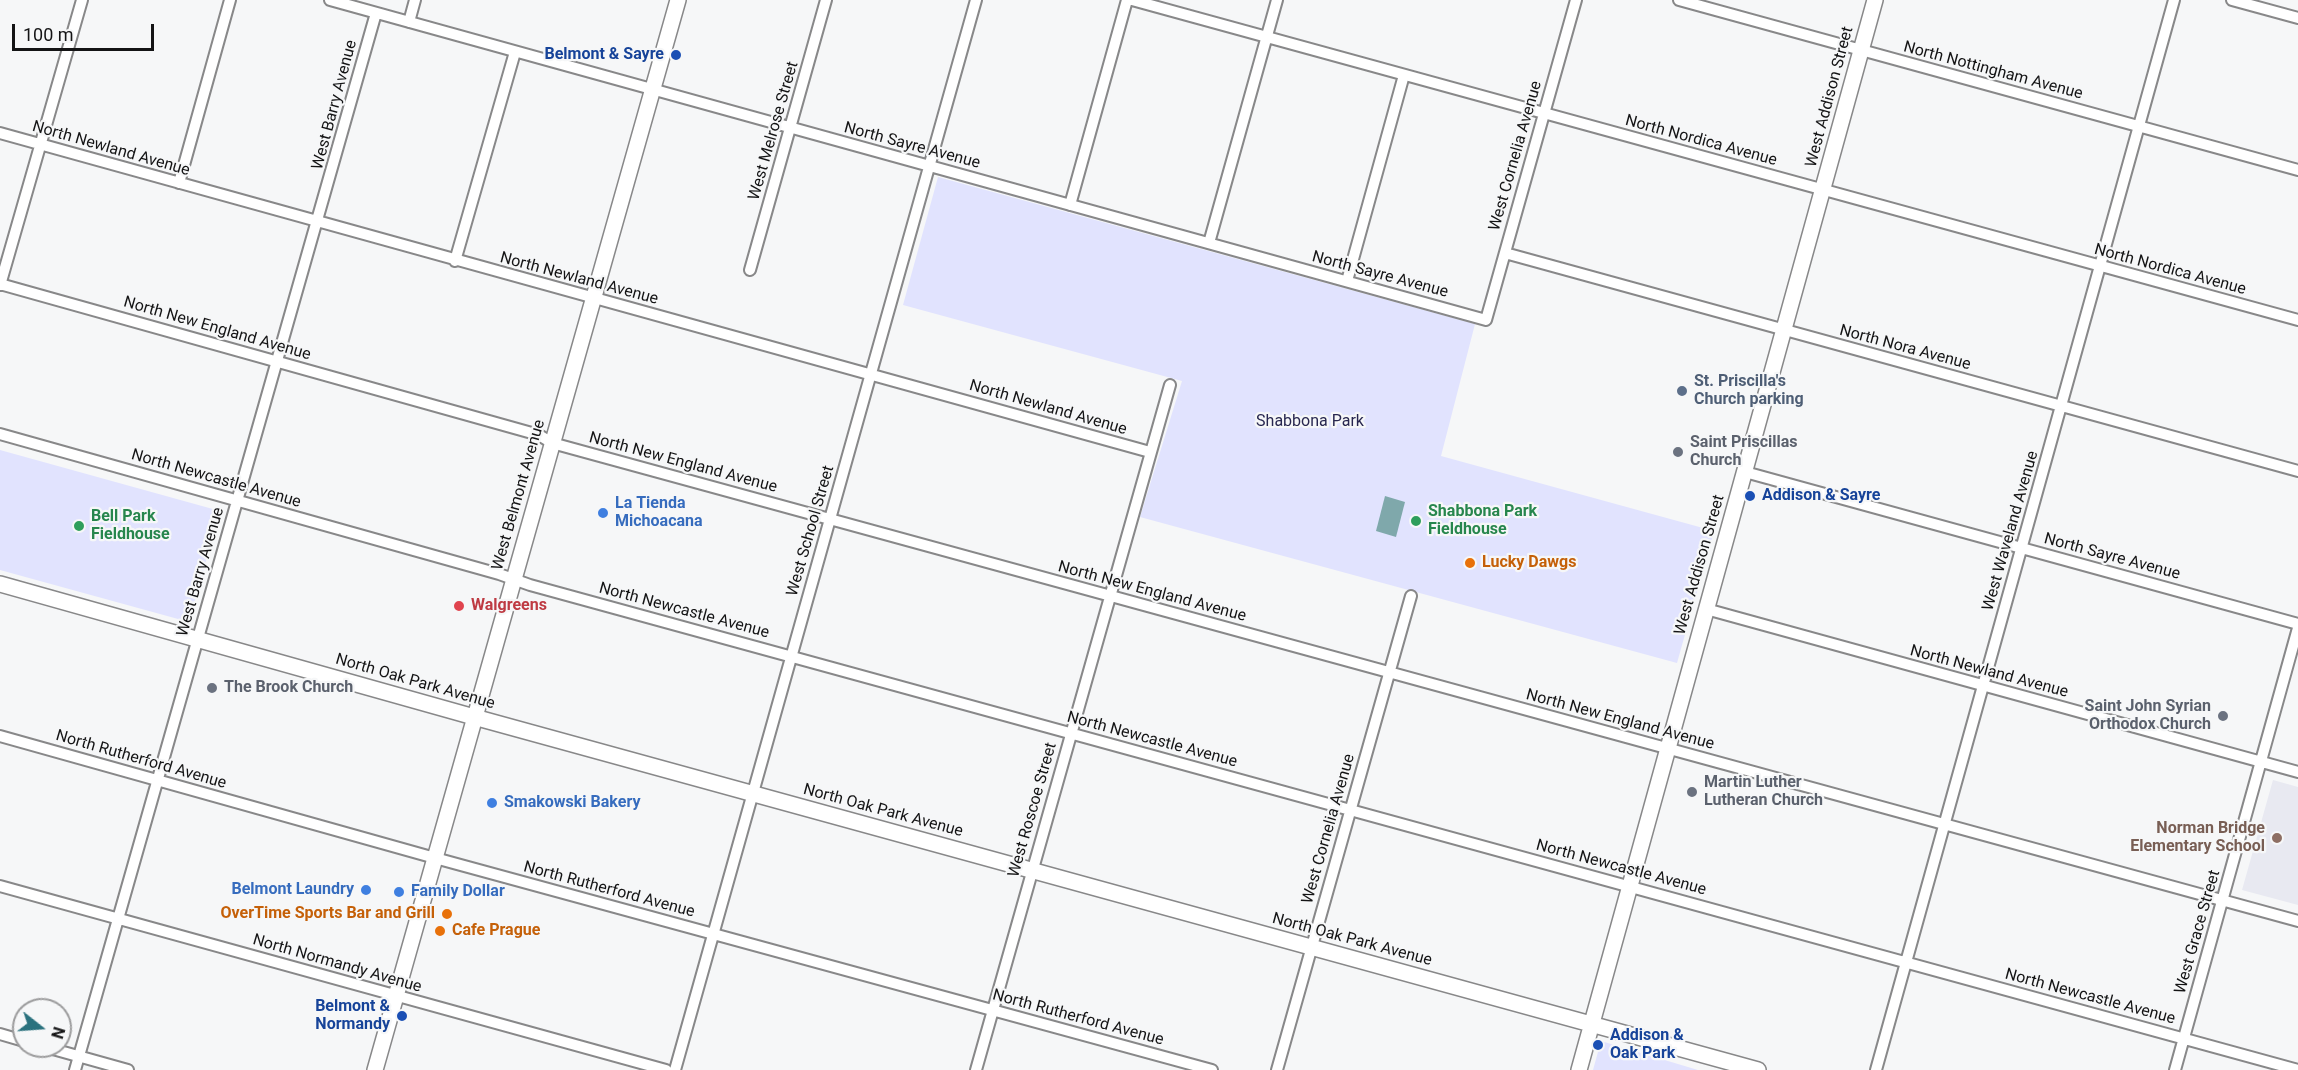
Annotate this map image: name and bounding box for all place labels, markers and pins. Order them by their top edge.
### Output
place label: Belmont & Sayre [544,45,664,65]
marker: Belmont & Sayre [669,48,683,62]
place label: St. Priscilla's Church parking [1694,372,1804,410]
marker: St. Priscilla's Church parking [1675,384,1689,398]
place label: Saint Priscillas Church [1690,433,1797,471]
marker: Saint Priscillas Church [1671,445,1685,459]
place label: Addison & Sayre [1762,486,1880,506]
marker: Addison & Sayre [1743,489,1757,503]
place label: La Tienda Michoacana [615,494,703,532]
place label: Shabbona Park Fieldhouse [1428,502,1537,540]
marker: La Tienda Michoacana [596,506,610,520]
place label: Bell Park Fieldhouse [91,507,170,545]
marker: Shabbona Park Fieldhouse [1409,514,1423,528]
marker: Bell Park Fieldhouse [72,519,86,533]
place label: Lucky Dawgs [1482,553,1576,573]
marker: Lucky Dawgs [1463,556,1477,570]
place label: Walgreens [471,596,547,616]
marker: Walgreens [452,599,466,613]
place label: The Brook Church [224,678,353,698]
marker: The Brook Church [205,681,219,695]
place label: Saint John Syrian Orthodox Church [2085,697,2211,735]
marker: Saint John Syrian Orthodox Church [2216,709,2230,723]
place label: Martin Luther Lutheran Church [1704,773,1823,811]
marker: Martin Luther Lutheran Church [1685,785,1699,799]
place label: Smakowski Bakery [504,793,640,813]
marker: Smakowski Bakery [485,796,499,810]
place label: Norman Bridge Elementary School [2130,819,2265,857]
marker: Norman Bridge Elementary School [2270,831,2284,845]
place label: Belmont Laundry [231,880,354,900]
place label: Family Dollar [411,882,505,902]
marker: Belmont Laundry [359,883,373,897]
marker: Family Dollar [392,885,406,899]
place label: OverTime Sports Bar and Grill [221,904,435,924]
marker: OverTime Sports Bar and Grill [440,907,454,921]
place label: Cafe Prague [452,921,540,941]
marker: Cafe Prague [433,924,447,938]
place label: Belmont & Normandy [315,997,390,1035]
marker: Belmont & Normandy [395,1009,409,1023]
place label: Addison & Oak Park [1610,1026,1684,1064]
marker: Addison & Oak Park [1591,1038,1605,1052]

